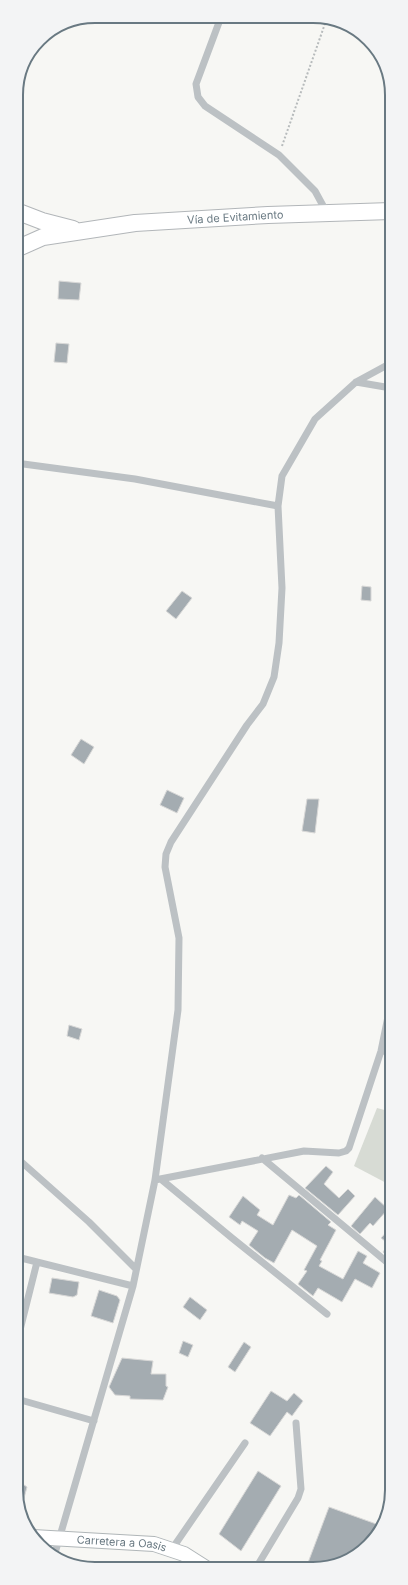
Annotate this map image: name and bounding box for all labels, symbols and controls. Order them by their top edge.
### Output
street label: Vía de Evitamiento [187,207,284,227]
street label: Carretera a Oasis [76,1533,169,1555]

